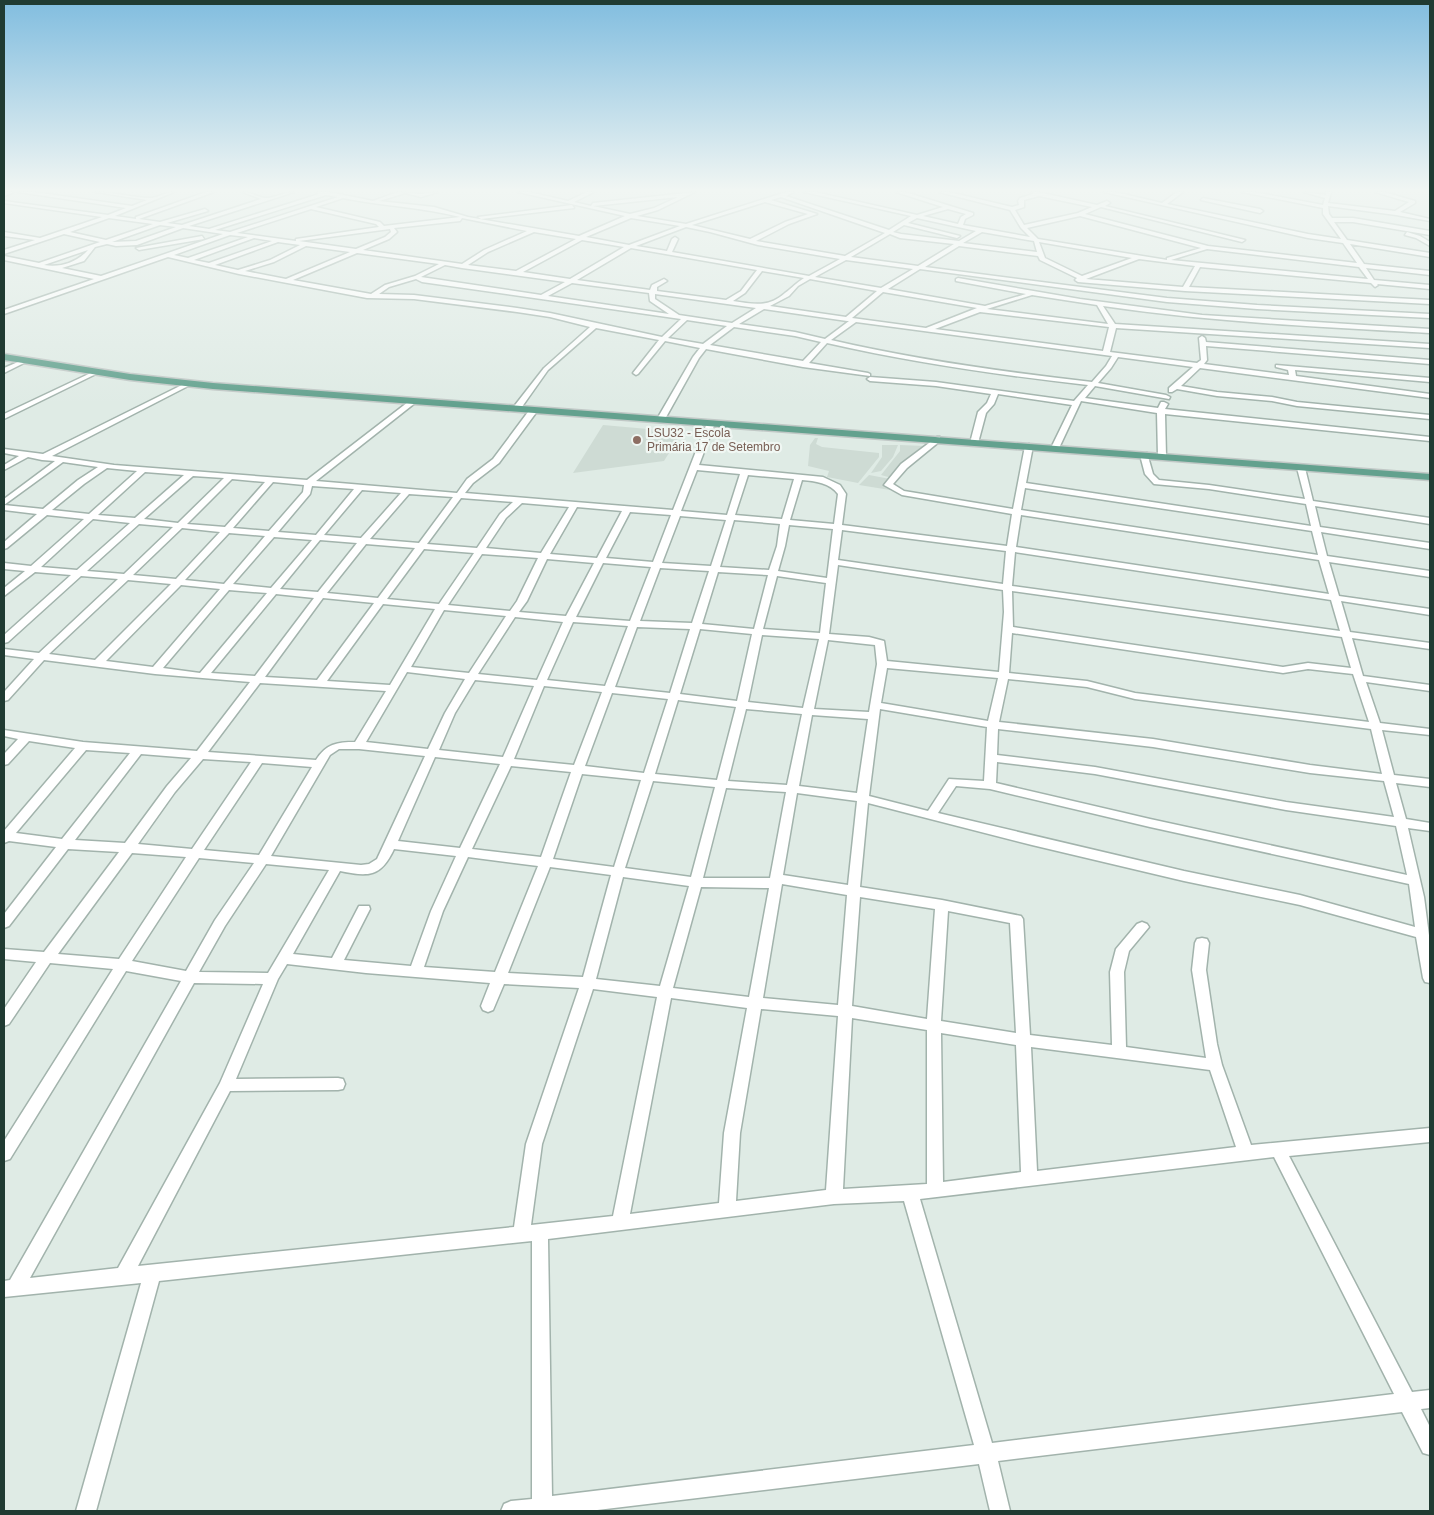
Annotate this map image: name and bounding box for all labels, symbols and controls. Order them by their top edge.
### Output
place label: LSU32 - Escola Primária 17 de Setembro [647,426,781,454]
marker: LSU32 - Escola Primária 17 de Setembro [631,434,643,446]

